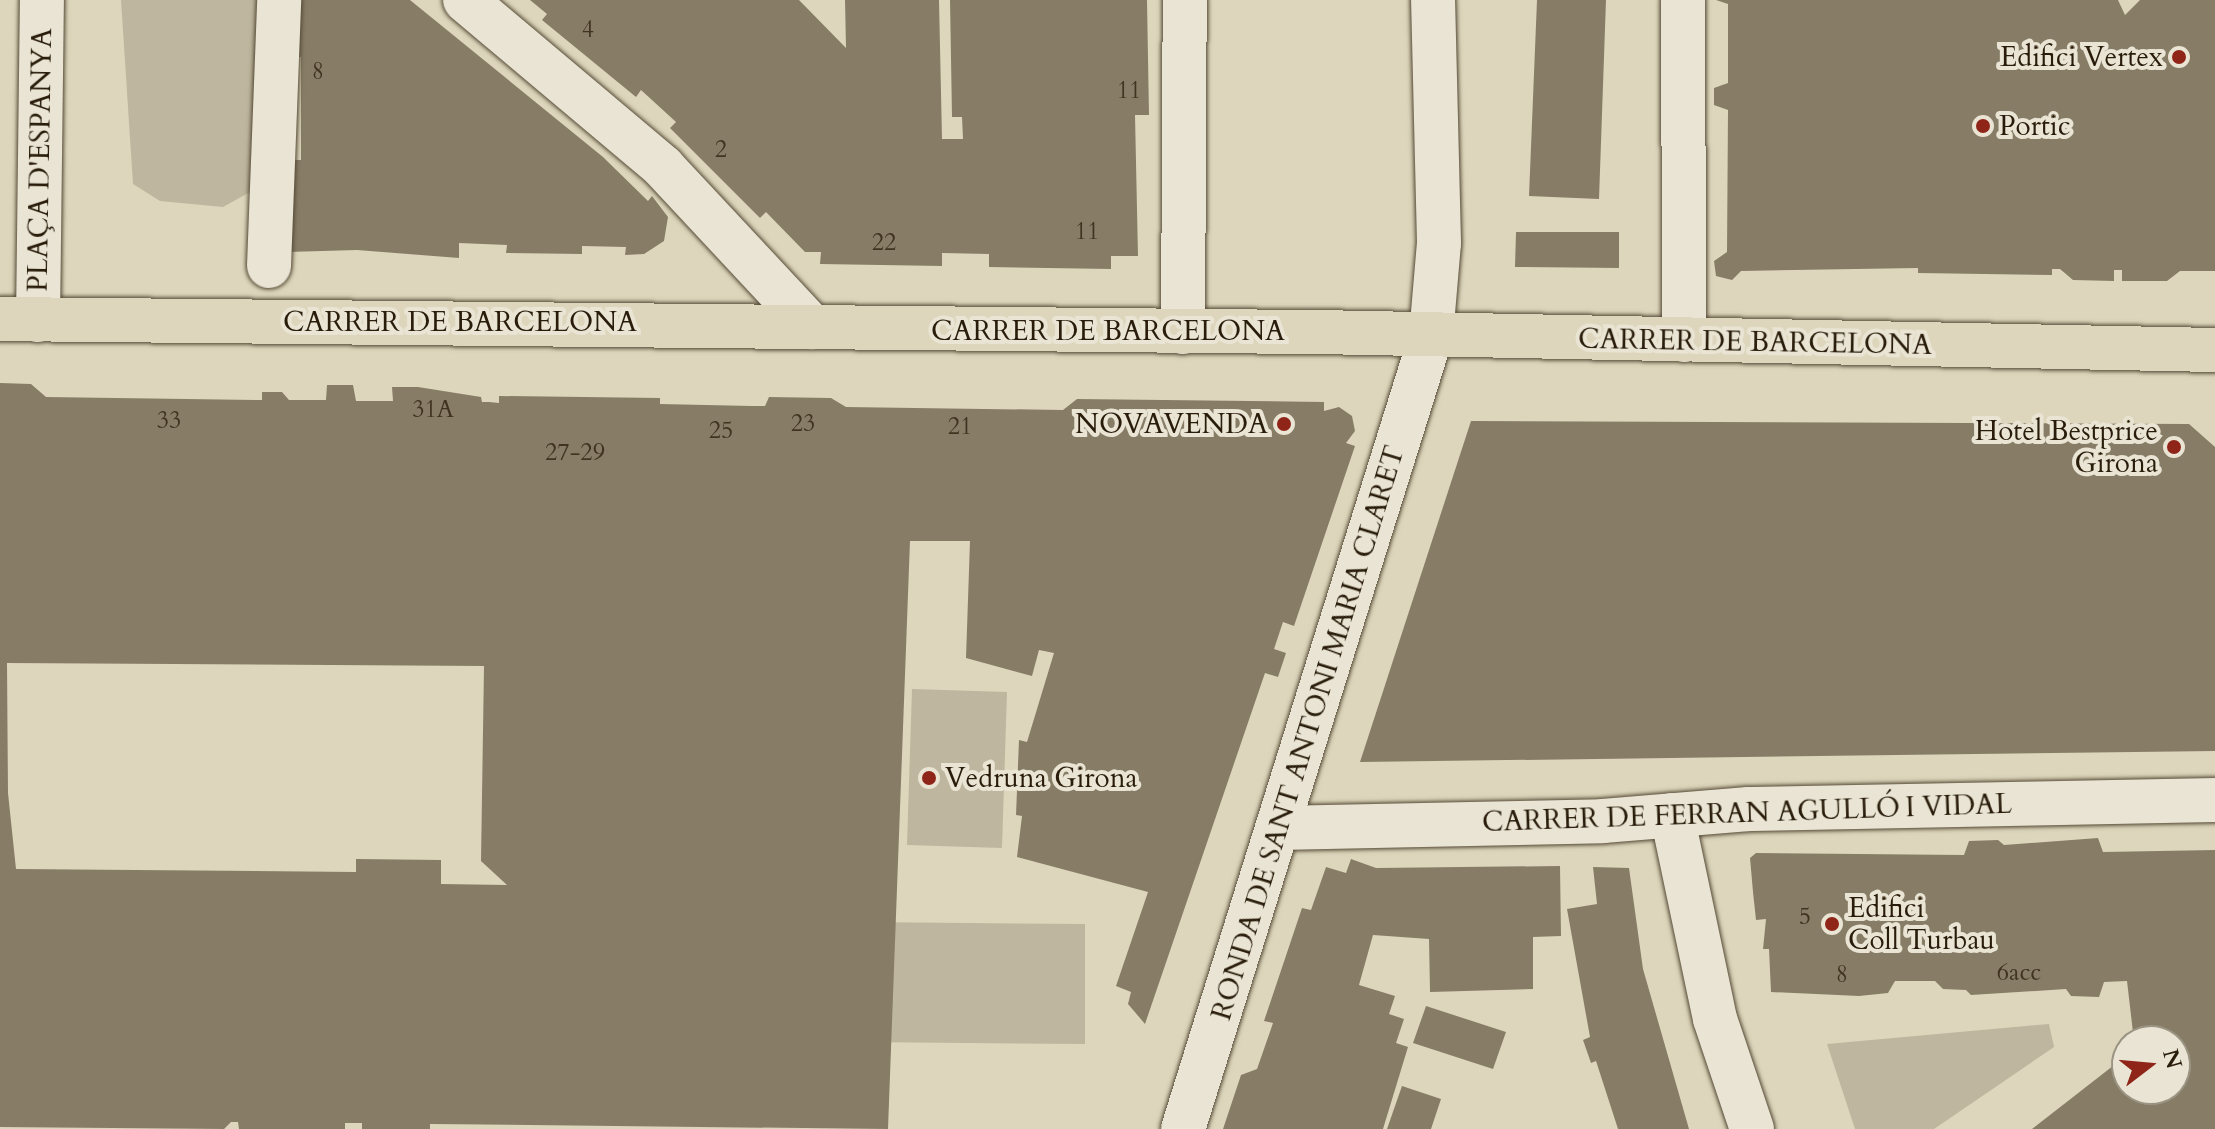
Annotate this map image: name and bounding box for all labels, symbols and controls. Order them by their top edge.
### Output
house number: 4 [582,16,594,44]
street label: PLAÇA D'ESPANYA [21,28,59,292]
place label: Edifici Vertex [2000,40,2163,74]
marker: Edifici Vertex [2170,48,2188,66]
house number: 8 [312,58,324,86]
house number: 11 [1117,77,1141,105]
place label: Portic [1999,109,2070,143]
marker: Portic [1974,117,1992,135]
house number: 2 [715,136,727,164]
house number: 11 [1075,218,1099,246]
house number: 22 [872,229,896,257]
street label: CARRER DE BARCELONA [283,305,637,339]
street label: CARRER DE BARCELONA [931,314,1285,348]
street label: CARRER DE BARCELONA [1578,322,1932,362]
house number: 31A [412,396,454,424]
house number: 33 [157,407,181,435]
place label: NOVAVENDA [1075,407,1268,441]
house number: 23 [791,410,815,438]
house number: 21 [948,413,972,441]
place label: Hotel Bestprice Girona [1975,414,2158,480]
marker: NOVAVENDA [1275,415,1293,433]
house number: 25 [709,417,733,445]
marker: Hotel Bestprice Girona [2165,438,2183,456]
house number: 27-29 [545,439,605,467]
street label: RONDA DE SANT ANTONI MARIA CLARET [1204,442,1412,1024]
place label: Vedruna Girona [945,761,1138,795]
marker: Vedruna Girona [920,769,938,787]
street label: CARRER DE FERRAN AGULLÓ I VIDAL [1481,787,2013,839]
place label: Edifici Coll Turbau [1848,891,1995,957]
house number: 5 [1799,903,1811,931]
marker: Edifici Coll Turbau [1823,915,1841,933]
house number: 6acc [1997,959,2041,987]
house number: 8 [1836,961,1848,989]
north arrow [2111,1025,2191,1105]
text: N [2155,1046,2189,1072]

